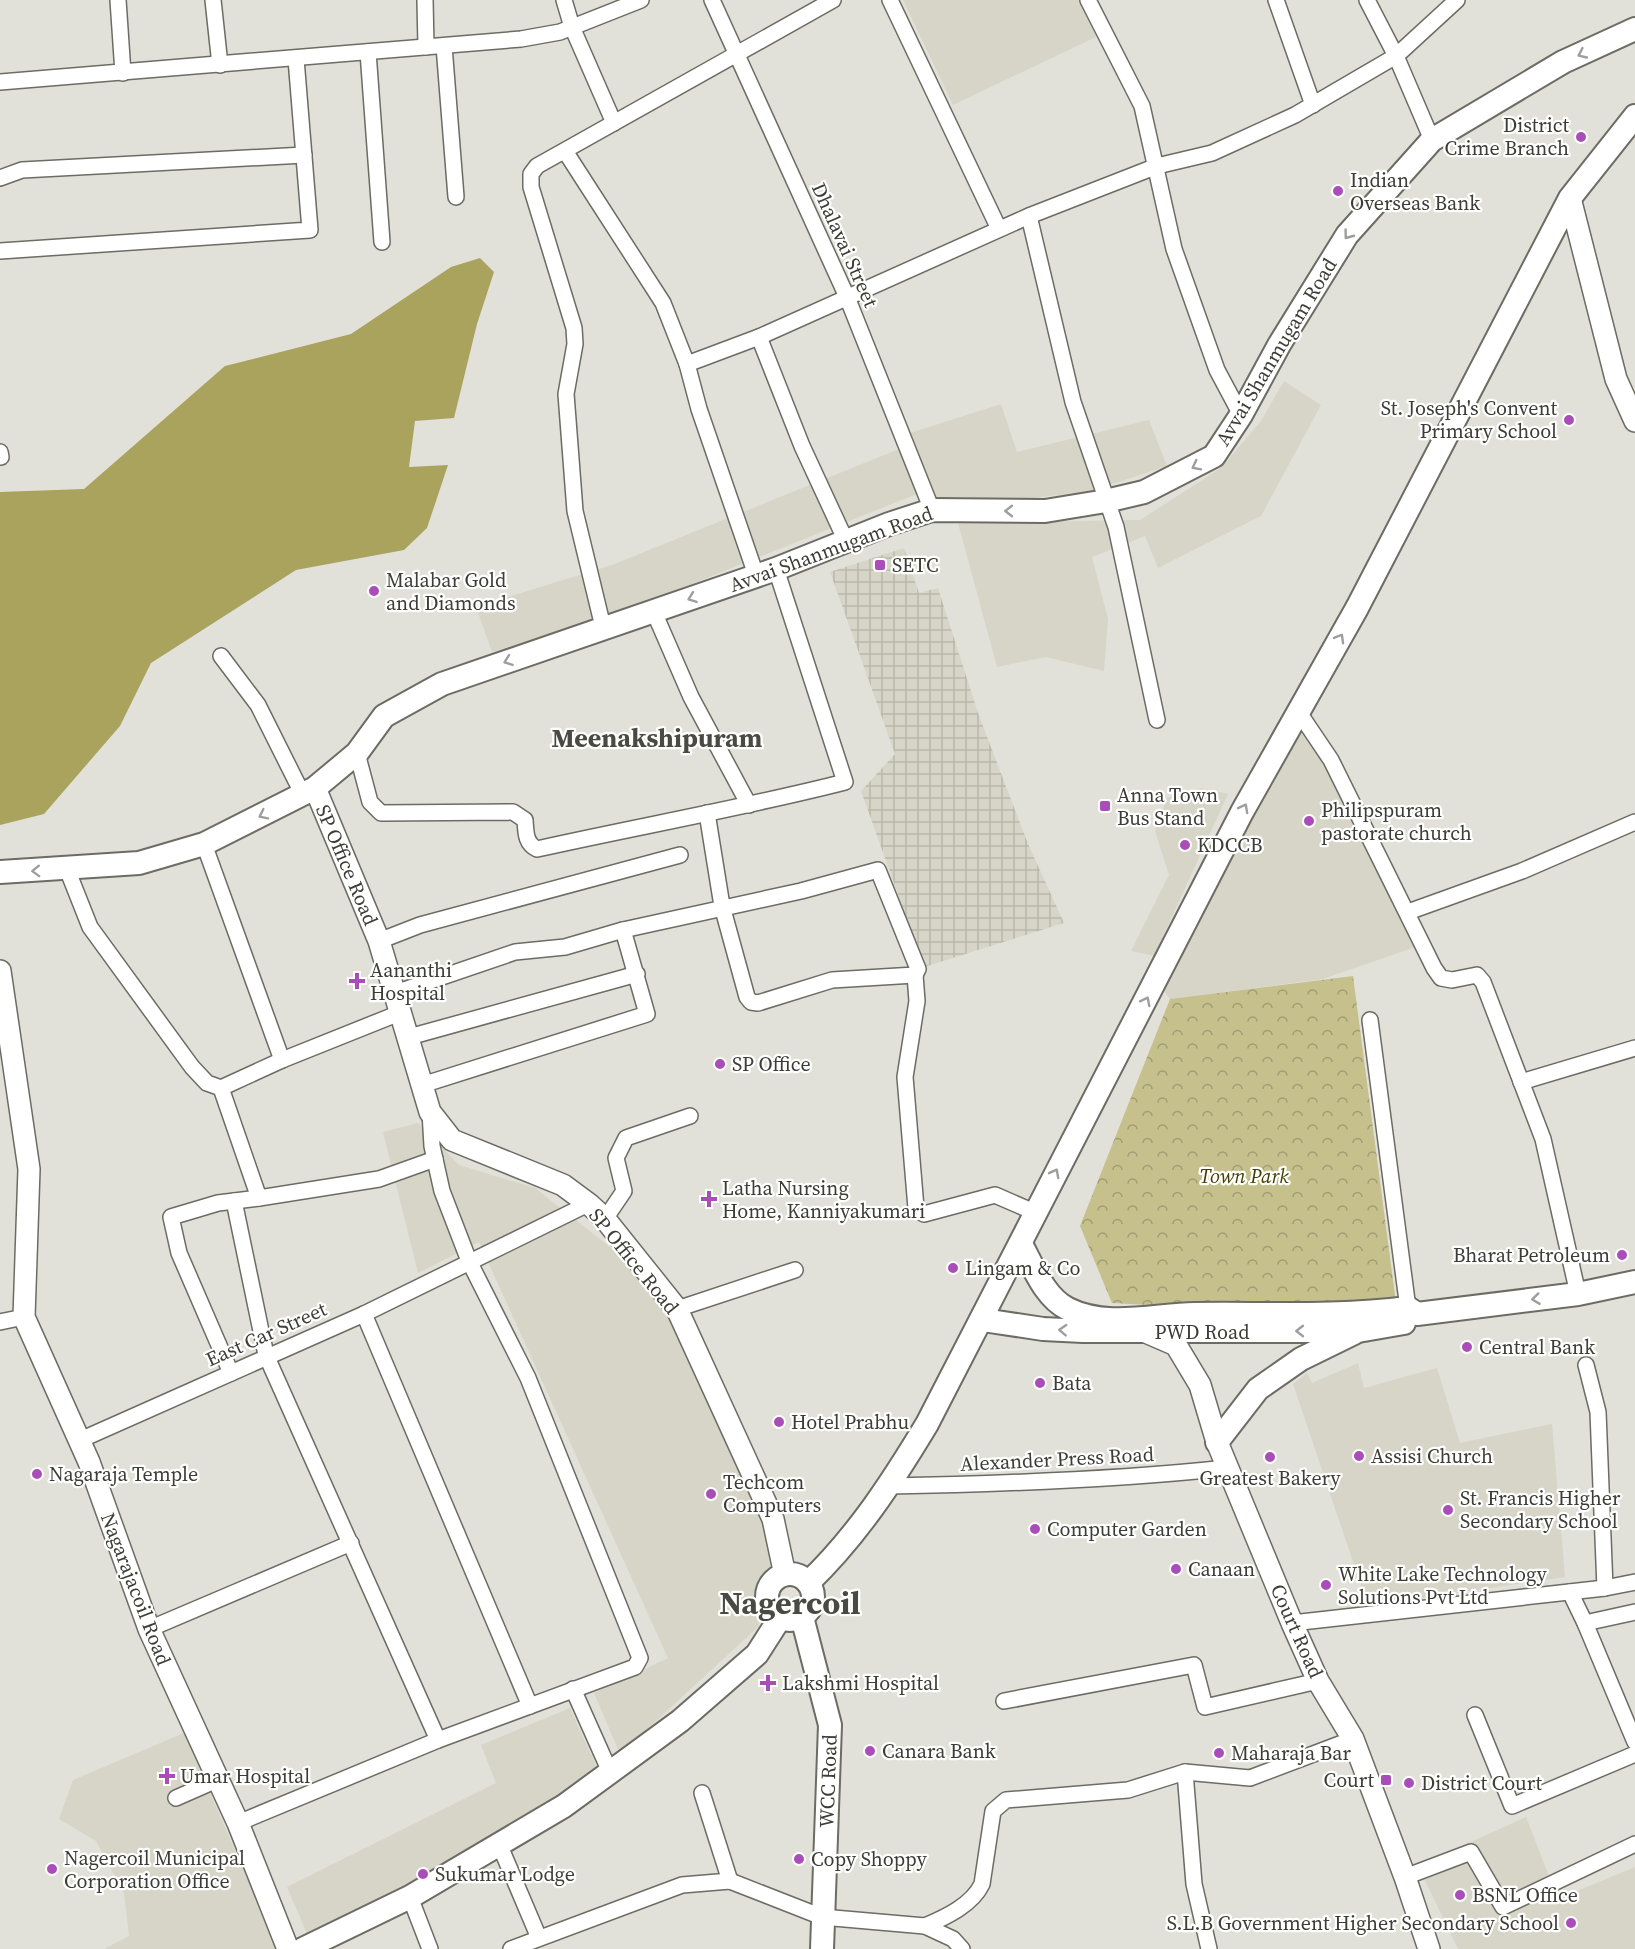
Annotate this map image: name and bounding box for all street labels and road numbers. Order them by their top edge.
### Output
street label: Dhalavai Street [805,178,885,312]
street label: Avvai Shanmugam Road [1209,252,1344,451]
street label: Avvai Shanmugam Road [725,499,937,599]
street label: SP Office Road [309,800,385,930]
street label: SP Office Road [583,1202,686,1320]
street label: East Car Street [201,1295,331,1373]
street label: PWD Road [1155,1318,1250,1346]
street label: Alexander Press Road [959,1440,1155,1478]
street label: Nagarajacoil Road [94,1509,178,1670]
street label: Court Road [1264,1579,1330,1683]
street label: WCC Road [812,1733,844,1828]

